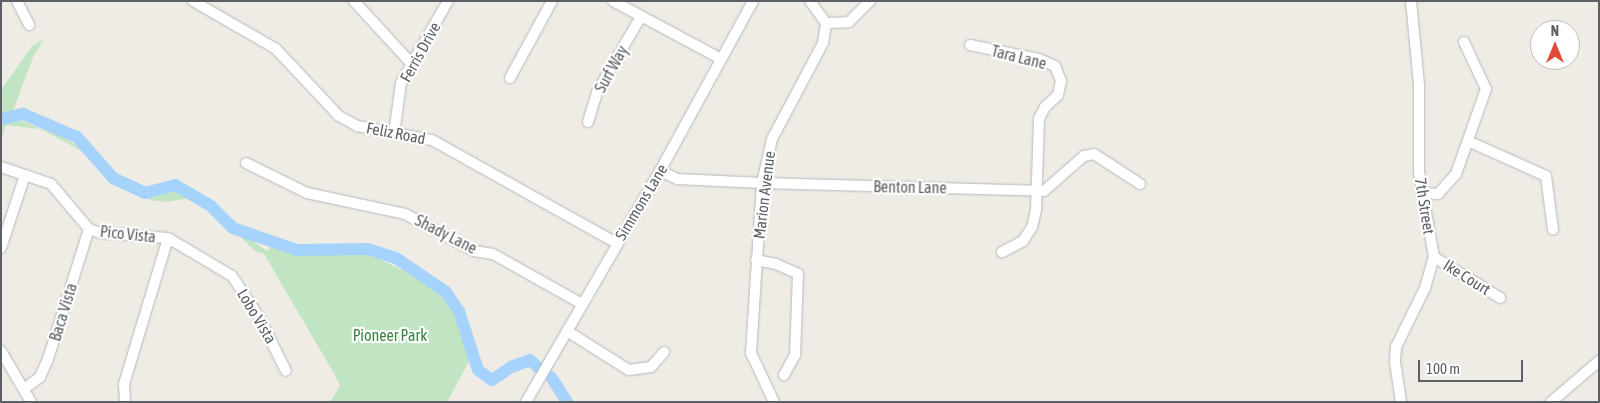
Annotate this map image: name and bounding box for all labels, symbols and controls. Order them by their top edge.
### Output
street label: Ferris Drive [396,19,444,85]
north arrow [1530,20,1580,70]
text: N [1551,23,1559,39]
street label: Tara Lane [989,41,1049,73]
street label: Surf Way [590,42,632,96]
street label: Feliz Road [365,118,427,148]
street label: Marion Avenue [749,150,779,240]
street label: Simmons Lane [611,161,671,243]
street label: 7th Street [1411,176,1439,236]
street label: Benton Lane [873,177,947,197]
street label: Shady Lane [412,210,480,258]
street label: Pico Vista [99,222,157,246]
street label: Ike Court [1440,255,1494,299]
street label: Baca Vista [45,281,81,343]
street label: Lobo Vista [233,285,281,347]
park label: Pioneer Park [353,325,427,345]
scale bar [1420,350,1525,382]
text: 100 m [1426,360,1460,377]

